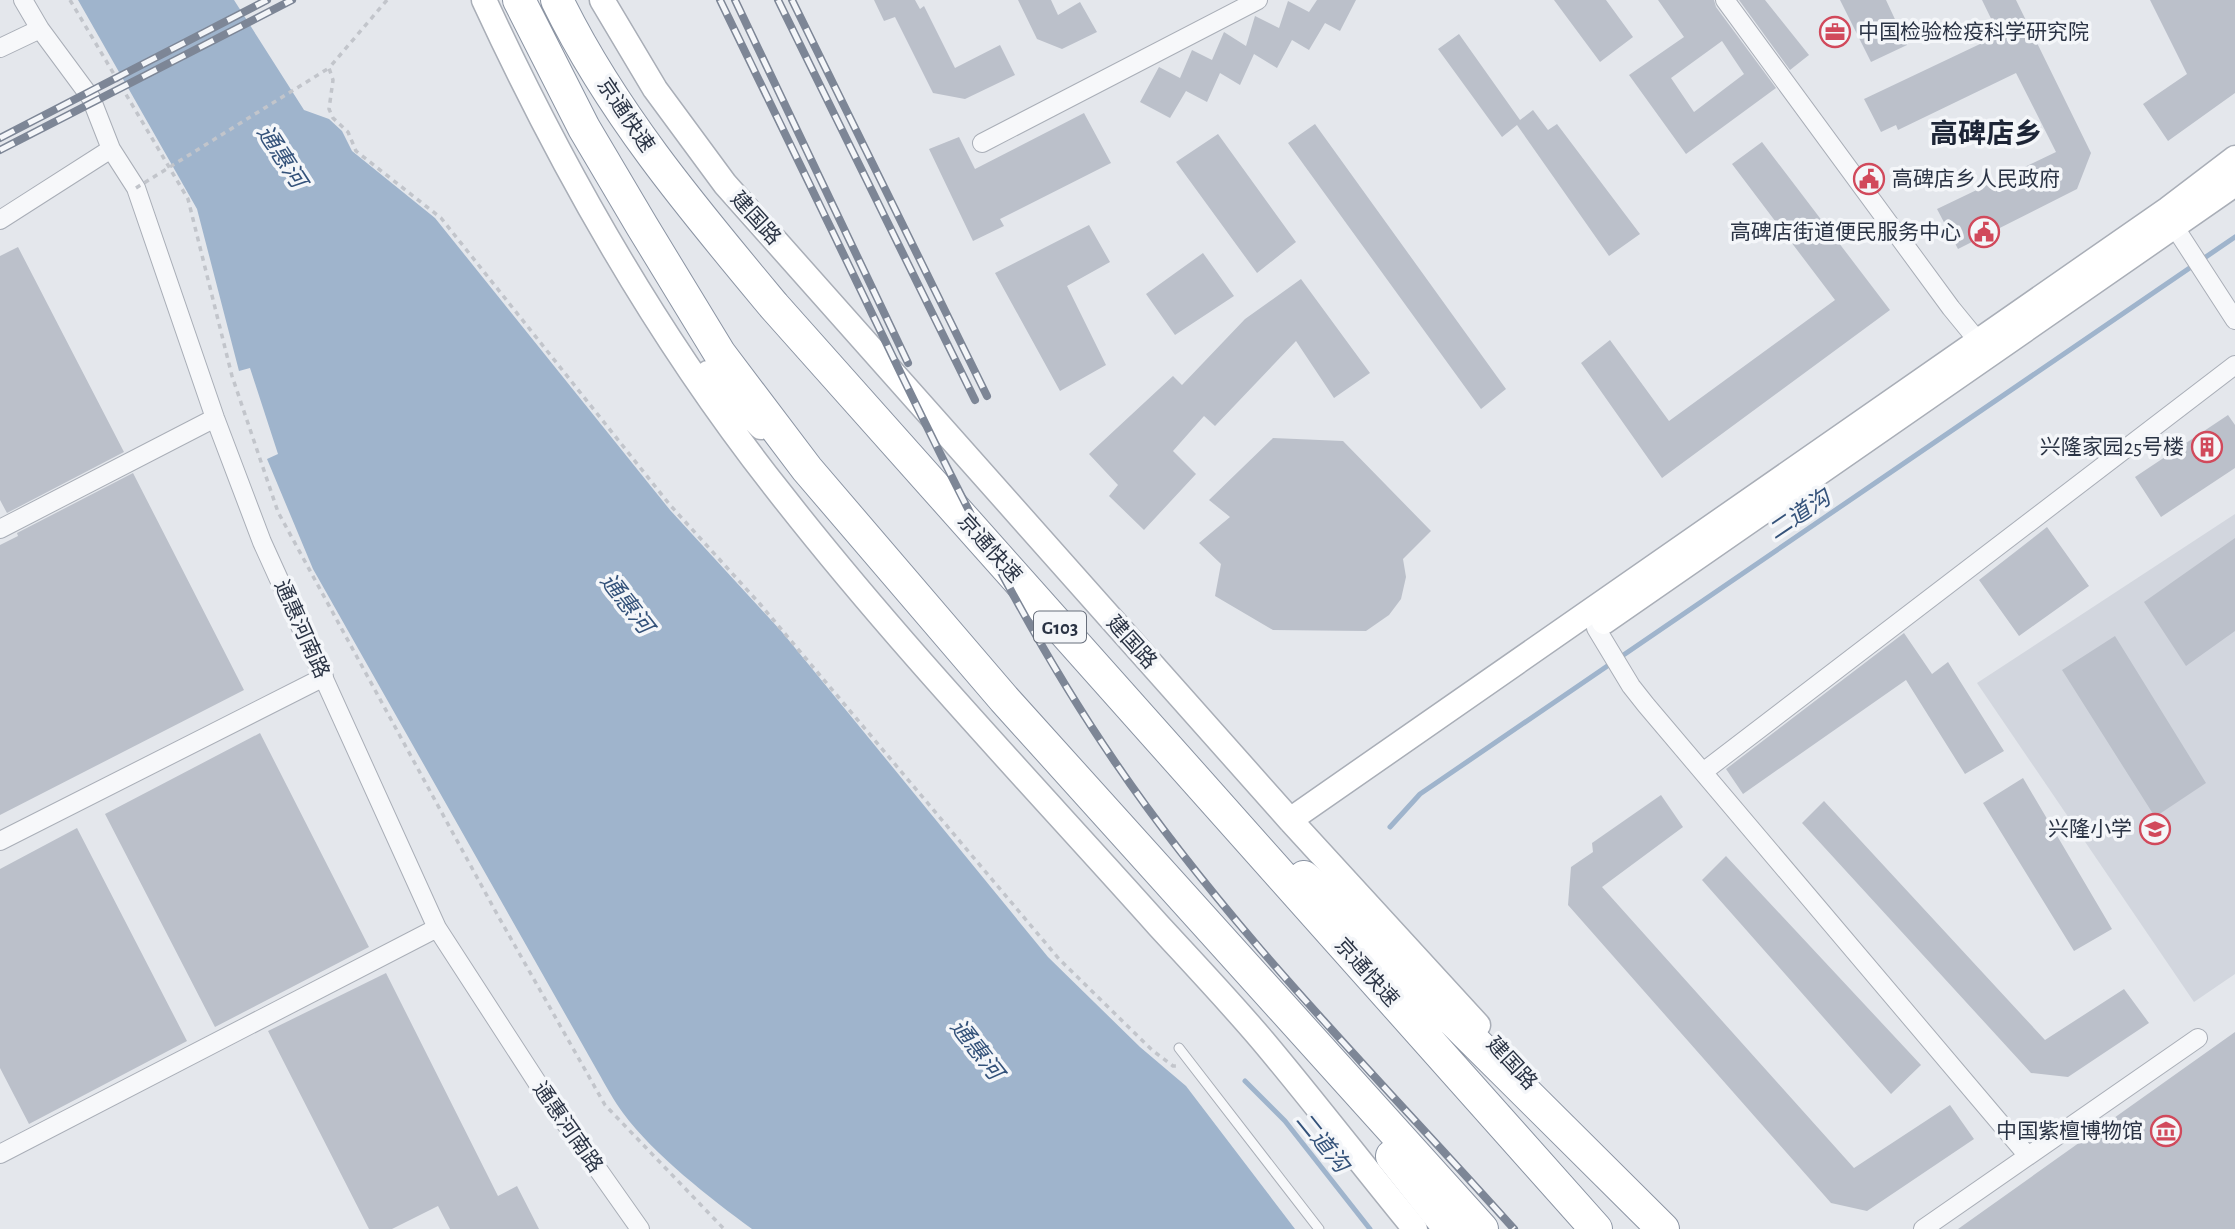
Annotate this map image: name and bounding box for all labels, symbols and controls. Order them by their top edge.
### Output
office icon: 中国检验检疫科学研究院 [1818,15,1852,49]
place label: 中国检验检疫科学研究院 [1858,21,2089,43]
street label: 京通快速 [593,74,659,156]
district label: 高碑店乡 [1930,118,2042,149]
water label: 通惠河 [252,121,313,195]
public building icon: 高碑店乡人民政府 [1852,162,1886,196]
place label: 高碑店乡人民政府 [1892,168,2060,190]
street label: 建国路 [727,187,785,249]
public building icon: 高碑店街道便民服务中心 [1967,215,2001,249]
place label: 高碑店街道便民服务中心 [1730,221,1961,243]
building icon: 兴隆家园25号楼 [2190,430,2224,464]
place label: 兴隆家园25号楼 [2040,436,2184,458]
water label: 二道沟 [1764,483,1837,544]
street label: 京通快速 [954,509,1026,587]
water label: 通惠河 [596,568,660,641]
street label: 通惠河南路 [271,577,333,681]
street label: 建国路 [1103,611,1161,673]
road number: G103 [1034,612,1086,642]
school or university icon: 兴隆小学 [2138,812,2172,846]
place label: 兴隆小学 [2048,818,2132,840]
street label: 京通快速 [1331,933,1403,1011]
water label: 通惠河 [946,1014,1010,1087]
street label: 建国路 [1482,1032,1542,1094]
street label: 通惠河南路 [529,1078,607,1176]
water label: 二道沟 [1291,1108,1356,1179]
museum icon: 中国紫檀博物馆 [2149,1114,2183,1148]
place label: 中国紫檀博物馆 [1996,1120,2143,1142]

